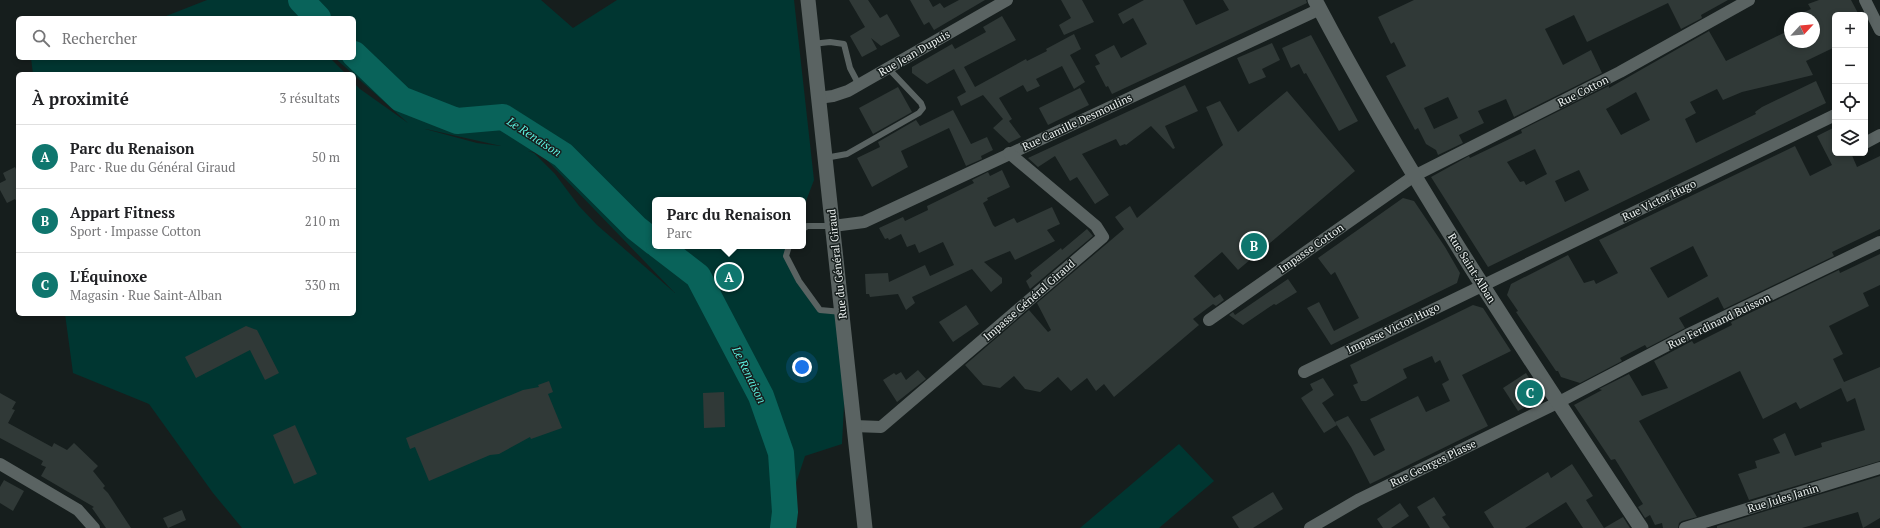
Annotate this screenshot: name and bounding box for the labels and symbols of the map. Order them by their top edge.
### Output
north arrow [1784,12,1820,48]
street label: Rue Jean Dupuis [876,27,952,79]
street label: Rue Cotton [1555,72,1611,110]
street label: Rue Camille Desmoulins [1020,90,1134,154]
water label: Le Renaison [503,113,564,160]
street label: Rue Victor Hugo [1620,176,1698,224]
street label: Rue du Général Giraud [824,208,850,320]
street label: Impasse Cotton [1276,220,1347,276]
pin: B [1241,231,1267,261]
street label: Rue Saint-Alban [1445,231,1499,306]
street label: Impasse Général Giraud [980,256,1078,344]
pin: A [716,262,742,292]
street label: Rue Ferdinand Buisson [1665,290,1773,352]
street label: Impasse Victor Hugo [1344,299,1442,357]
water label: Le Renaison [729,343,770,406]
your location [792,357,812,377]
pin: C [1517,378,1543,408]
street label: Rue Georges Plasse [1388,436,1479,490]
street label: Rue Jules Janin [1746,480,1821,515]

